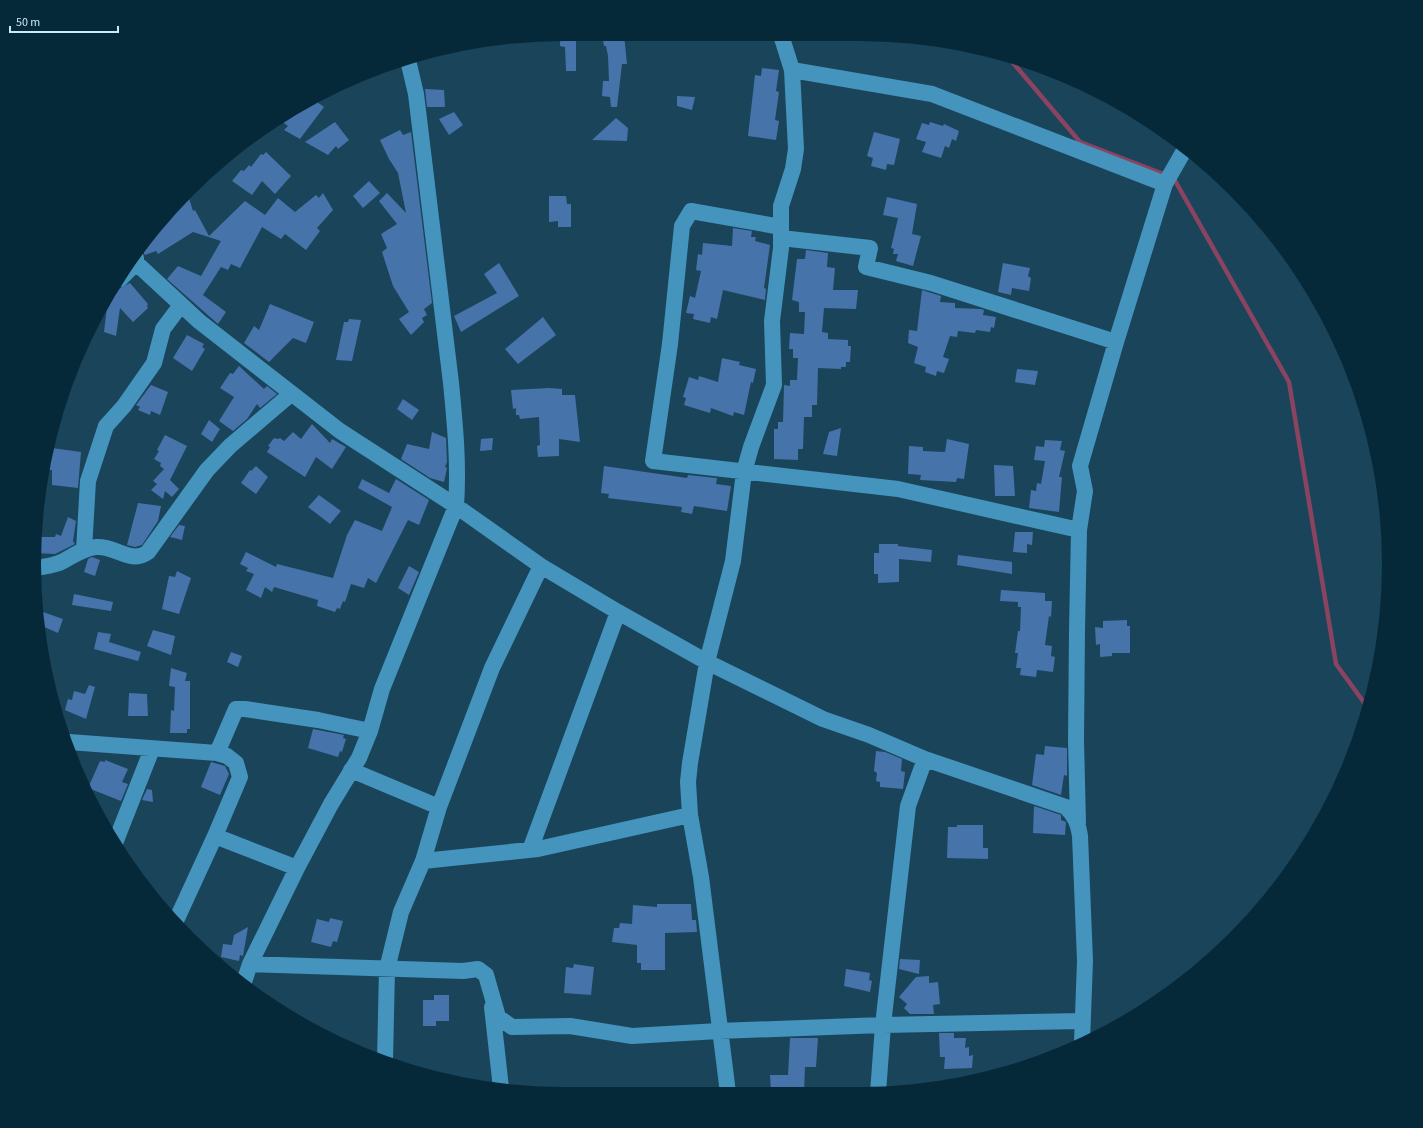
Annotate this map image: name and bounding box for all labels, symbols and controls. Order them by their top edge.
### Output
scale bar [10,8,118,34]
text: 50 m [16,14,40,31]

